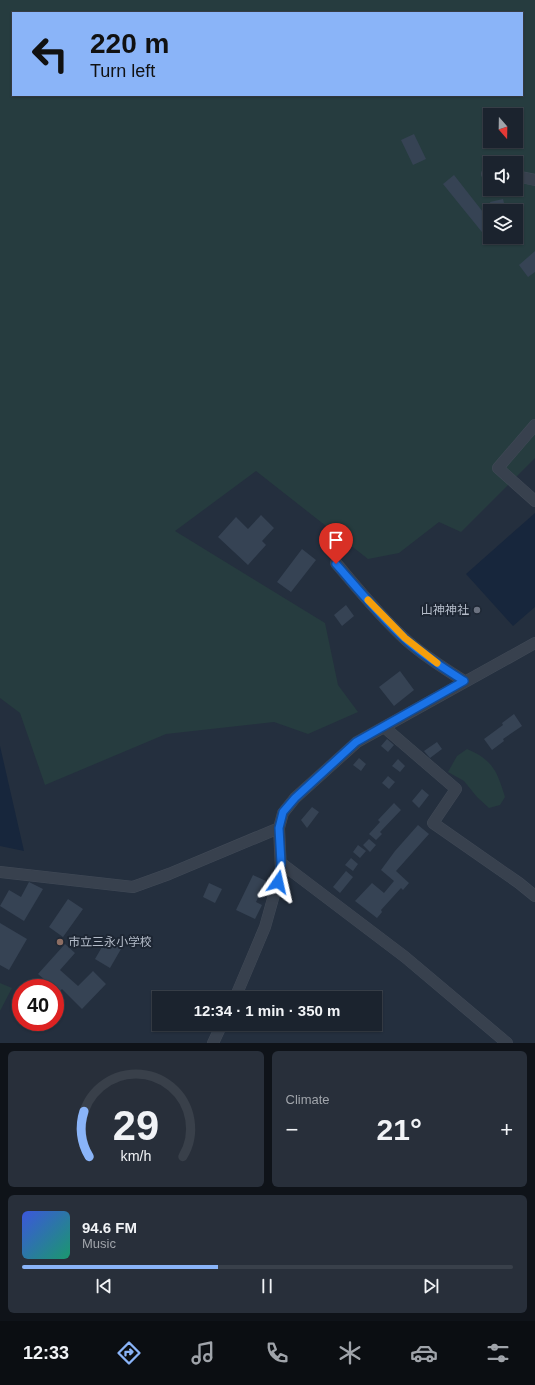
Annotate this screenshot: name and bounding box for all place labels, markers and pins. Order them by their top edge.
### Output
pin [319,523,353,564]
place label: 山神神社 [421,603,469,617]
marker: 山神神社 [472,605,482,615]
place label: 市立三永小学校 [68,935,152,949]
marker: 市立三永小学校 [55,937,65,947]

